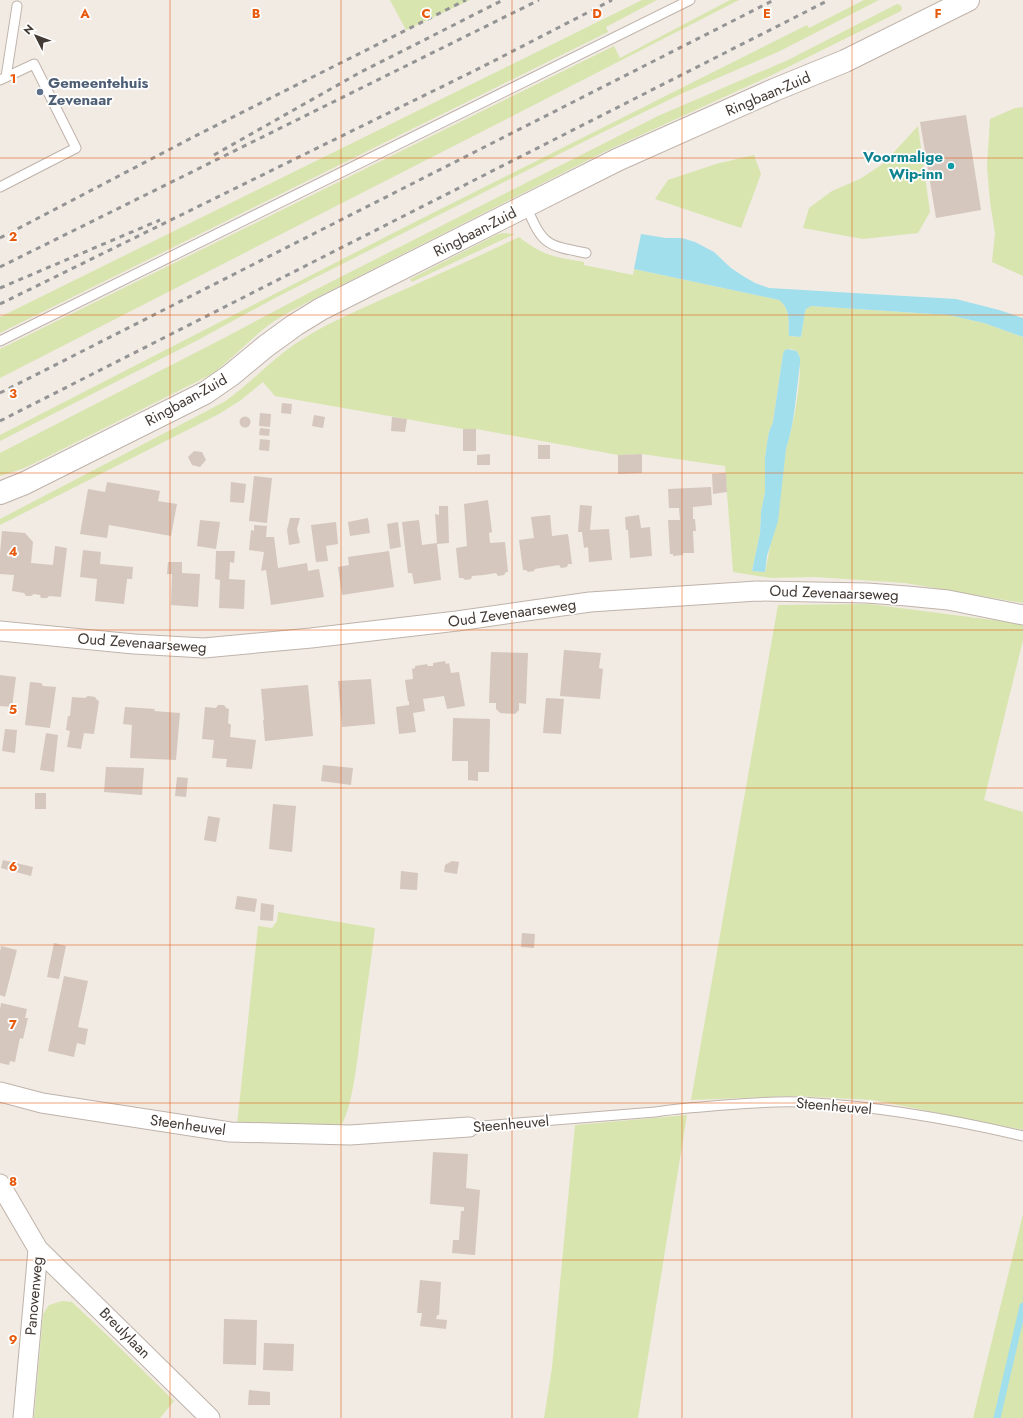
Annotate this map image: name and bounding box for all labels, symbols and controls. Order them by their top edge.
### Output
text: A [79,4,90,23]
text: B [252,4,261,23]
text: C [421,4,431,23]
text: D [592,4,602,23]
text: E [763,4,771,23]
text: F [934,4,942,23]
north arrow [16,16,56,56]
text: N [20,21,37,38]
street label: Ringbaan-Zuid [722,66,814,122]
text: 1 [10,69,16,88]
place label: Gemeentehuis Zevenaar [48,72,149,111]
marker: Gemeentehuis Zevenaar [35,87,45,97]
place label: Voormalige Wip-inn [862,146,943,185]
marker: Voormalige Wip-inn [946,161,956,171]
street label: Ringbaan-Zuid [430,202,520,262]
text: 2 [9,227,17,246]
street label: Ringbaan-Zuid [141,368,231,432]
text: 3 [9,384,17,403]
text: 4 [8,542,18,561]
street label: Oud Zevenaarseweg [769,580,899,606]
street label: Oud Zevenaarseweg [446,593,578,633]
street label: Oud Zevenaarseweg [77,628,207,658]
text: 5 [9,700,17,719]
text: 6 [9,857,18,876]
text: 7 [9,1015,17,1034]
street label: Steenheuvel [795,1092,873,1120]
street label: Steenheuvel [149,1109,227,1141]
street label: Steenheuvel [472,1110,550,1138]
text: 8 [9,1172,17,1191]
street label: Panovenweg [20,1256,48,1336]
street label: Breulylaan [94,1302,156,1364]
text: 9 [9,1330,18,1349]

